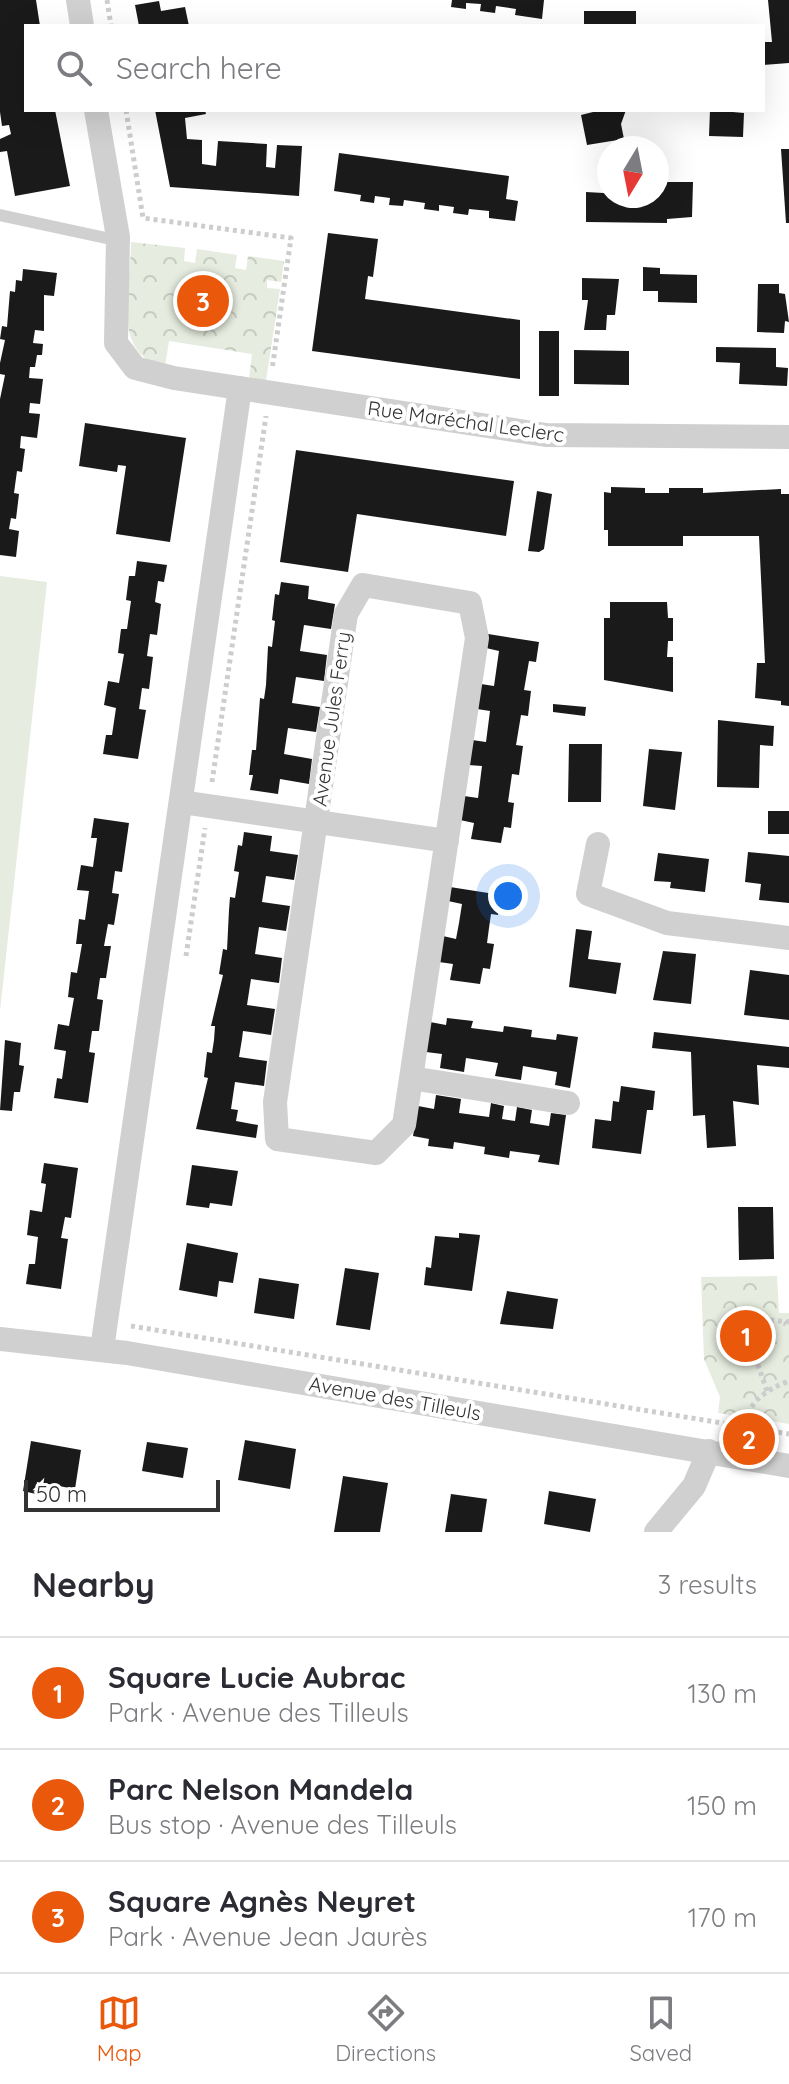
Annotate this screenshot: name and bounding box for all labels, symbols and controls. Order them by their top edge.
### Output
search box [24,24,765,112]
icon: search [52,46,96,90]
text: Search here [116,49,282,87]
north arrow [597,136,669,208]
pin: 3 [177,271,229,331]
street label: Rue Maréchal Leclerc [366,395,566,447]
street label: Avenue Jules Ferry [306,630,356,808]
your location [488,876,528,916]
pin: 1 [720,1306,772,1366]
street label: Avenue des Tilleuls [307,1371,483,1425]
pin: 2 [723,1409,775,1469]
scale bar [24,1476,220,1512]
text: 50 m [36,1480,87,1508]
text: Nearby [32,1563,155,1606]
text: 3 results [658,1568,757,1601]
text: Square Lucie Aubrac [108,1658,405,1696]
text: 1 [53,1677,63,1710]
text: 130 m [687,1677,757,1710]
text: Park · Avenue des Tilleuls [108,1696,409,1729]
text: Parc Nelson Mandela [108,1770,413,1808]
text: 2 [51,1789,65,1822]
text: 150 m [687,1789,757,1822]
text: Bus stop · Avenue des Tilleuls [108,1808,457,1841]
text: Square Agnès Neyret [108,1882,416,1920]
text: 3 [51,1901,65,1934]
text: 170 m [688,1901,757,1934]
text: Park · Avenue Jean Jaurès [108,1920,427,1953]
tab: Map [97,1991,142,2067]
tab: Directions [335,1991,436,2067]
tab: Saved [629,1991,692,2067]

